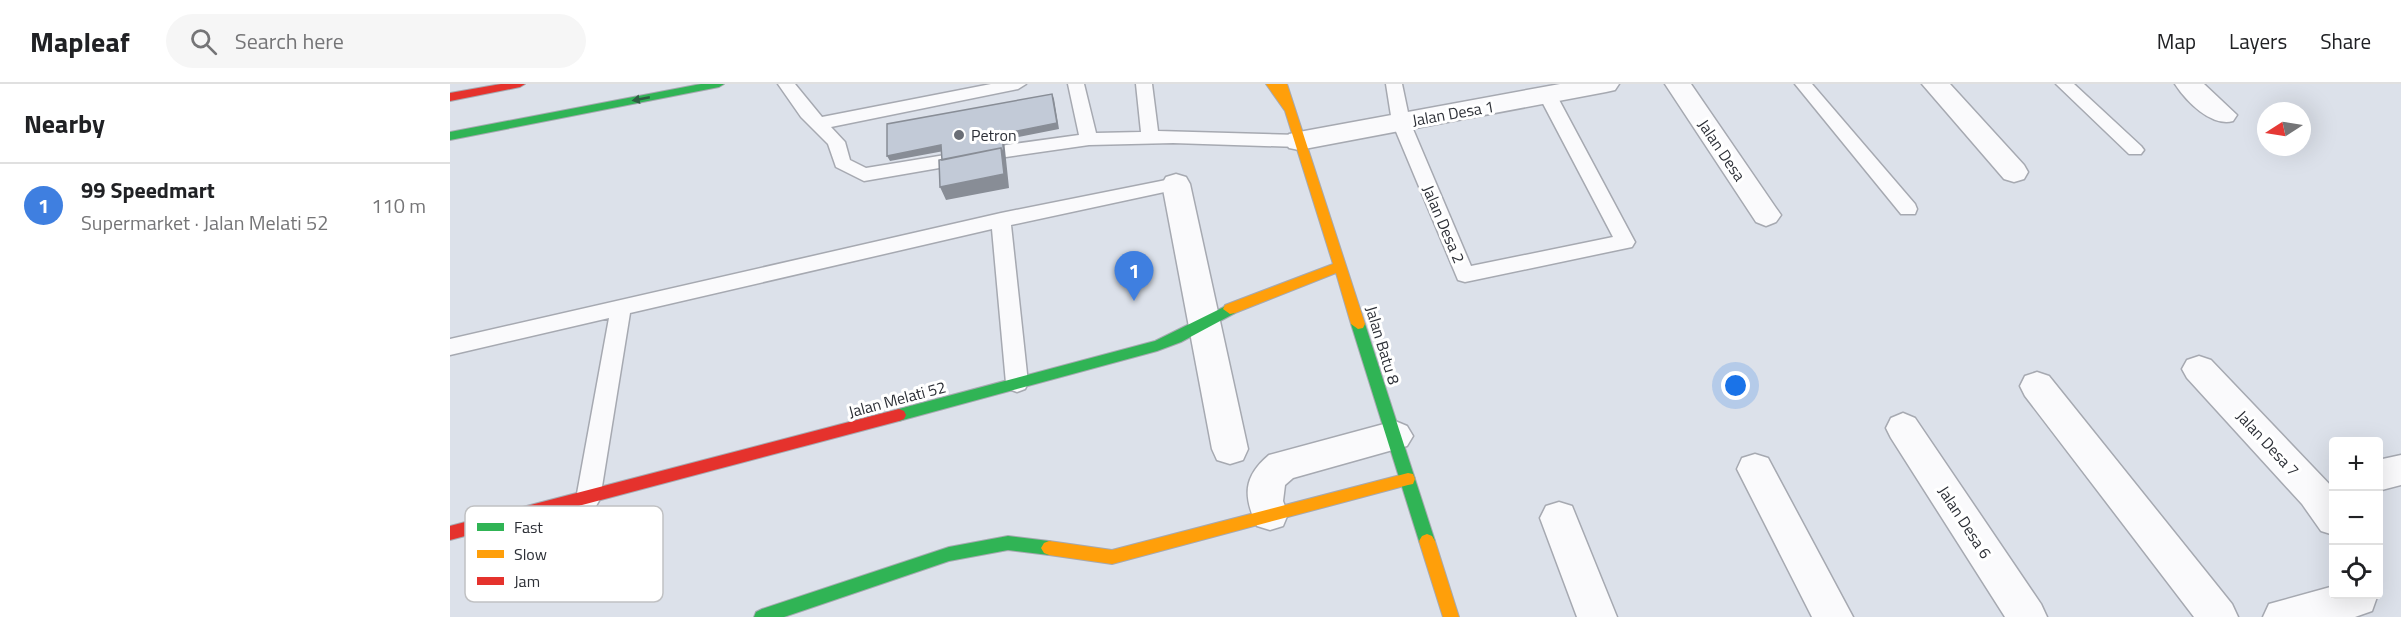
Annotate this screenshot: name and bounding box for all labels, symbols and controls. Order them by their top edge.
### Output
search box [166,14,586,68]
text: Mapleaf [30,20,130,63]
text: Search here [235,24,344,58]
icon: search [187,25,220,58]
text: Map [2157,25,2196,57]
text: Layers [2229,25,2287,57]
text: Share [2320,25,2371,57]
street label: Jalan Desa 1 [1410,94,1496,132]
one-way arrow [631,95,650,104]
north arrow [2257,102,2311,156]
text: Nearby [24,104,105,143]
street label: Jalan Desa [1692,114,1752,186]
place label: Petron [971,123,1017,147]
marker: Petron [952,128,966,142]
text: 99 Speedmart [81,173,215,207]
street label: Jalan Desa 2 [1417,181,1471,267]
text: 1 [38,190,49,221]
text: 110 m [371,190,426,221]
text: Supermarket · Jalan Melati 52 [81,207,328,238]
pin: 1 [1114,252,1154,301]
street label: Jalan Batu 8 [1360,303,1406,387]
your location [1721,371,1750,400]
street label: Jalan Melati 52 [846,374,948,424]
street label: Jalan Desa 7 [2231,405,2305,481]
map controls [2329,437,2383,599]
button: + [2329,437,2383,491]
street label: Jalan Desa 6 [1932,481,1998,563]
button: − [2329,491,2383,545]
legend [465,506,663,602]
text: Fast [514,515,543,539]
text: Slow [514,542,547,566]
button: locate [2329,545,2383,599]
text: Jam [514,569,540,593]

